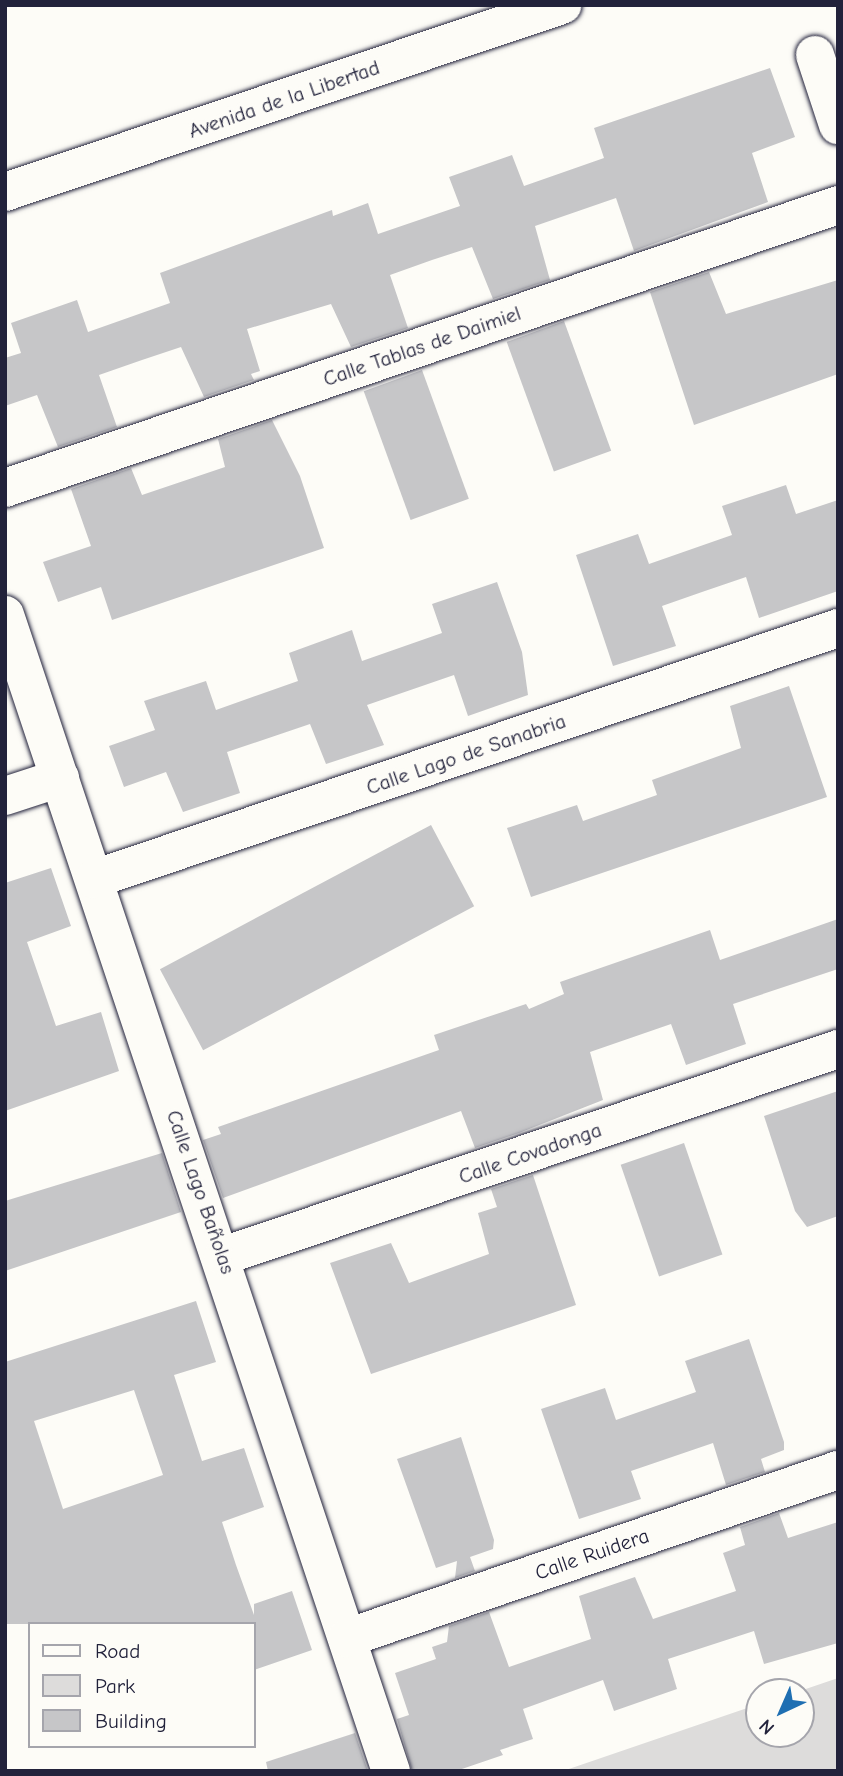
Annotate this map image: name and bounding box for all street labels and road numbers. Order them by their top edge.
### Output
street label: Avenida de la Libertad [185,54,383,144]
street label: Calle Tablas de Daimiel [320,300,524,392]
street label: Calle Lago de Sanabria [363,708,569,800]
street label: Calle Lago Bañolas [161,1107,241,1277]
street label: Calle Covadonga [455,1117,605,1189]
street label: Calle Ruidera [532,1523,652,1585]

